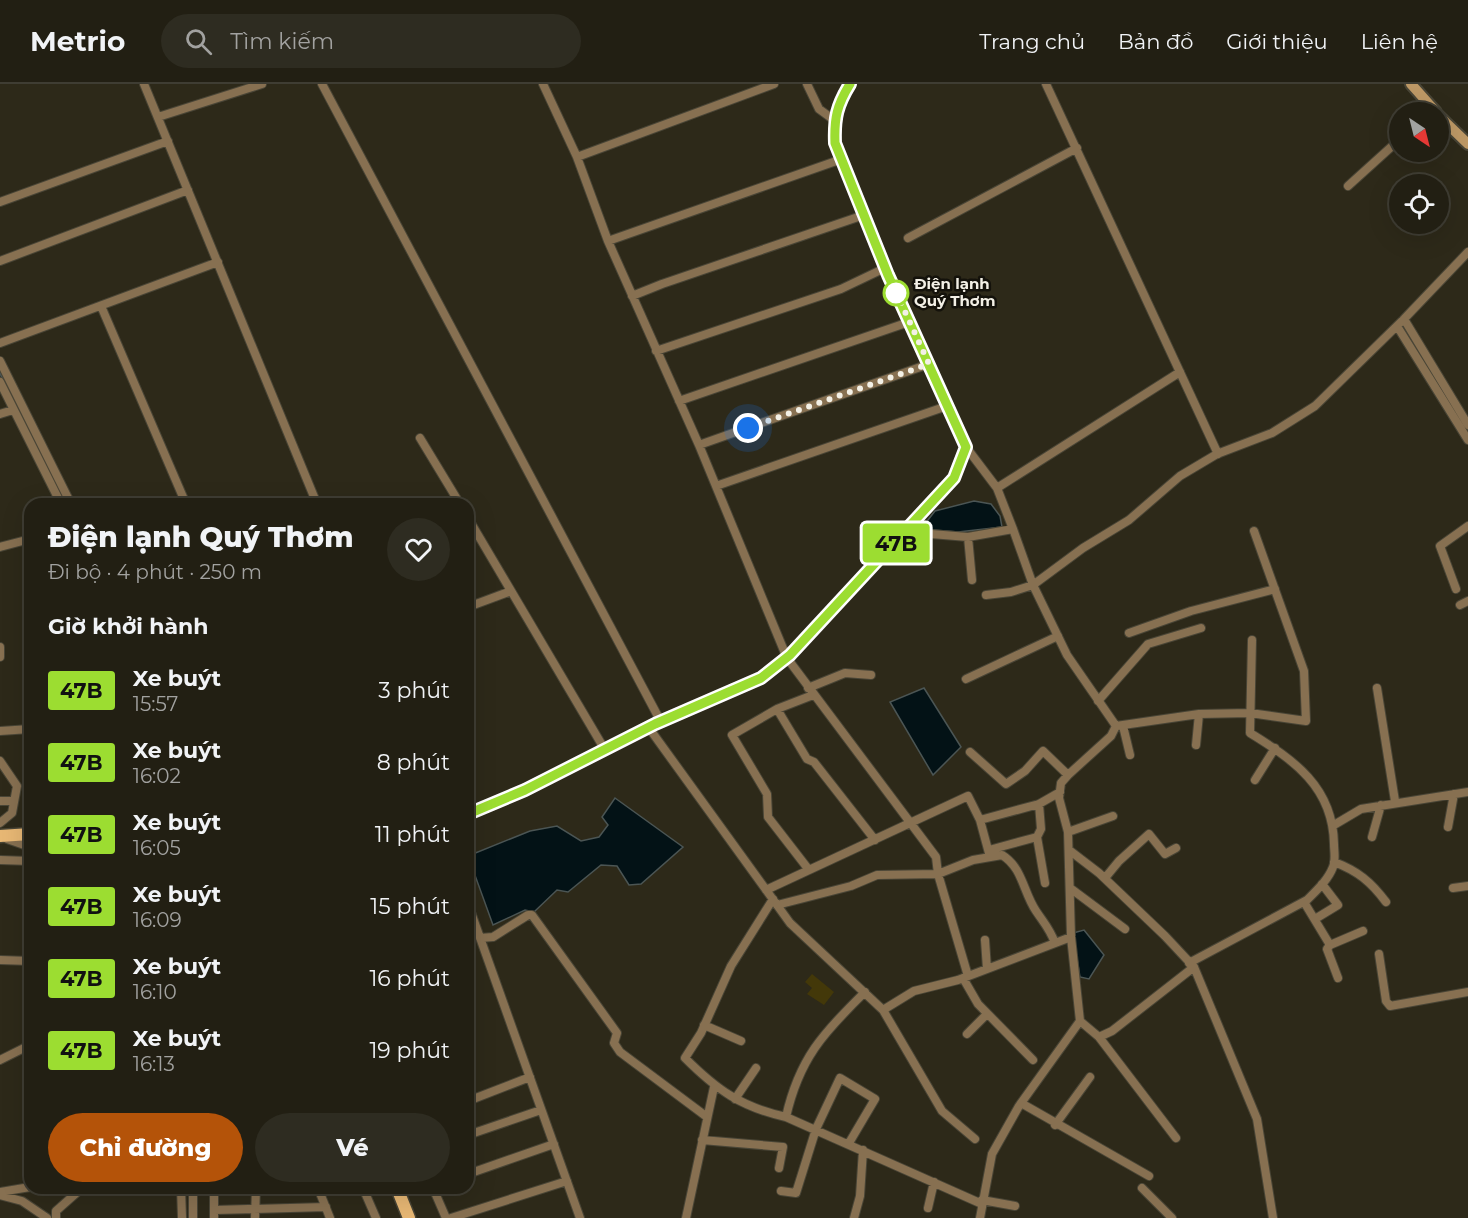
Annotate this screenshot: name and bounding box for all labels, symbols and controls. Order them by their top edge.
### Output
search box [161,14,581,68]
text: Metrio [30,24,125,58]
icon: search [182,25,215,58]
text: Tìm kiếm [230,28,334,55]
text: Trang chủ [979,29,1085,54]
text: Bản đồ [1118,29,1193,54]
text: Giới thiệu [1226,29,1328,54]
text: Liên hệ [1361,29,1438,54]
north arrow [1389,102,1449,162]
map controls [1389,102,1449,234]
button: locate [1389,174,1449,234]
place label: Điện lạnh Quý Thơm [914,274,995,310]
marker: Điện lạnh Quý Thơm [883,280,909,306]
your location [733,413,763,443]
button: heart [387,518,450,581]
text: Điện lạnh Quý Thơm [48,520,353,554]
line badge: 47B [862,524,930,562]
text: 47B [875,531,917,556]
text: Đi bộ · 4 phút · 250 m [48,560,262,584]
text: Giờ khởi hành [48,613,208,640]
text: Xe buýt [133,665,221,692]
text: 3 phút [378,677,450,704]
text: 47B [60,678,103,703]
text: 15:57 [133,692,178,716]
text: Xe buýt [133,737,221,764]
text: 8 phút [377,749,450,776]
text: 47B [60,750,103,775]
text: 16:02 [133,764,181,788]
text: Xe buýt [133,809,221,836]
text: 11 phút [375,821,450,848]
text: 47B [60,822,103,847]
text: 16:05 [133,836,181,860]
text: Xe buýt [133,881,221,908]
text: 15 phút [370,893,450,920]
text: 47B [60,894,103,919]
text: 16:09 [133,908,182,932]
text: Xe buýt [133,953,221,980]
text: 16 phút [369,965,450,992]
text: 47B [60,966,103,991]
text: 16:10 [133,980,177,1004]
text: Xe buýt [133,1025,221,1052]
text: 19 phút [369,1037,450,1064]
text: 47B [60,1038,103,1063]
text: 16:13 [133,1052,175,1076]
button: Chỉ đường [48,1113,243,1182]
button: Vé [255,1113,450,1182]

